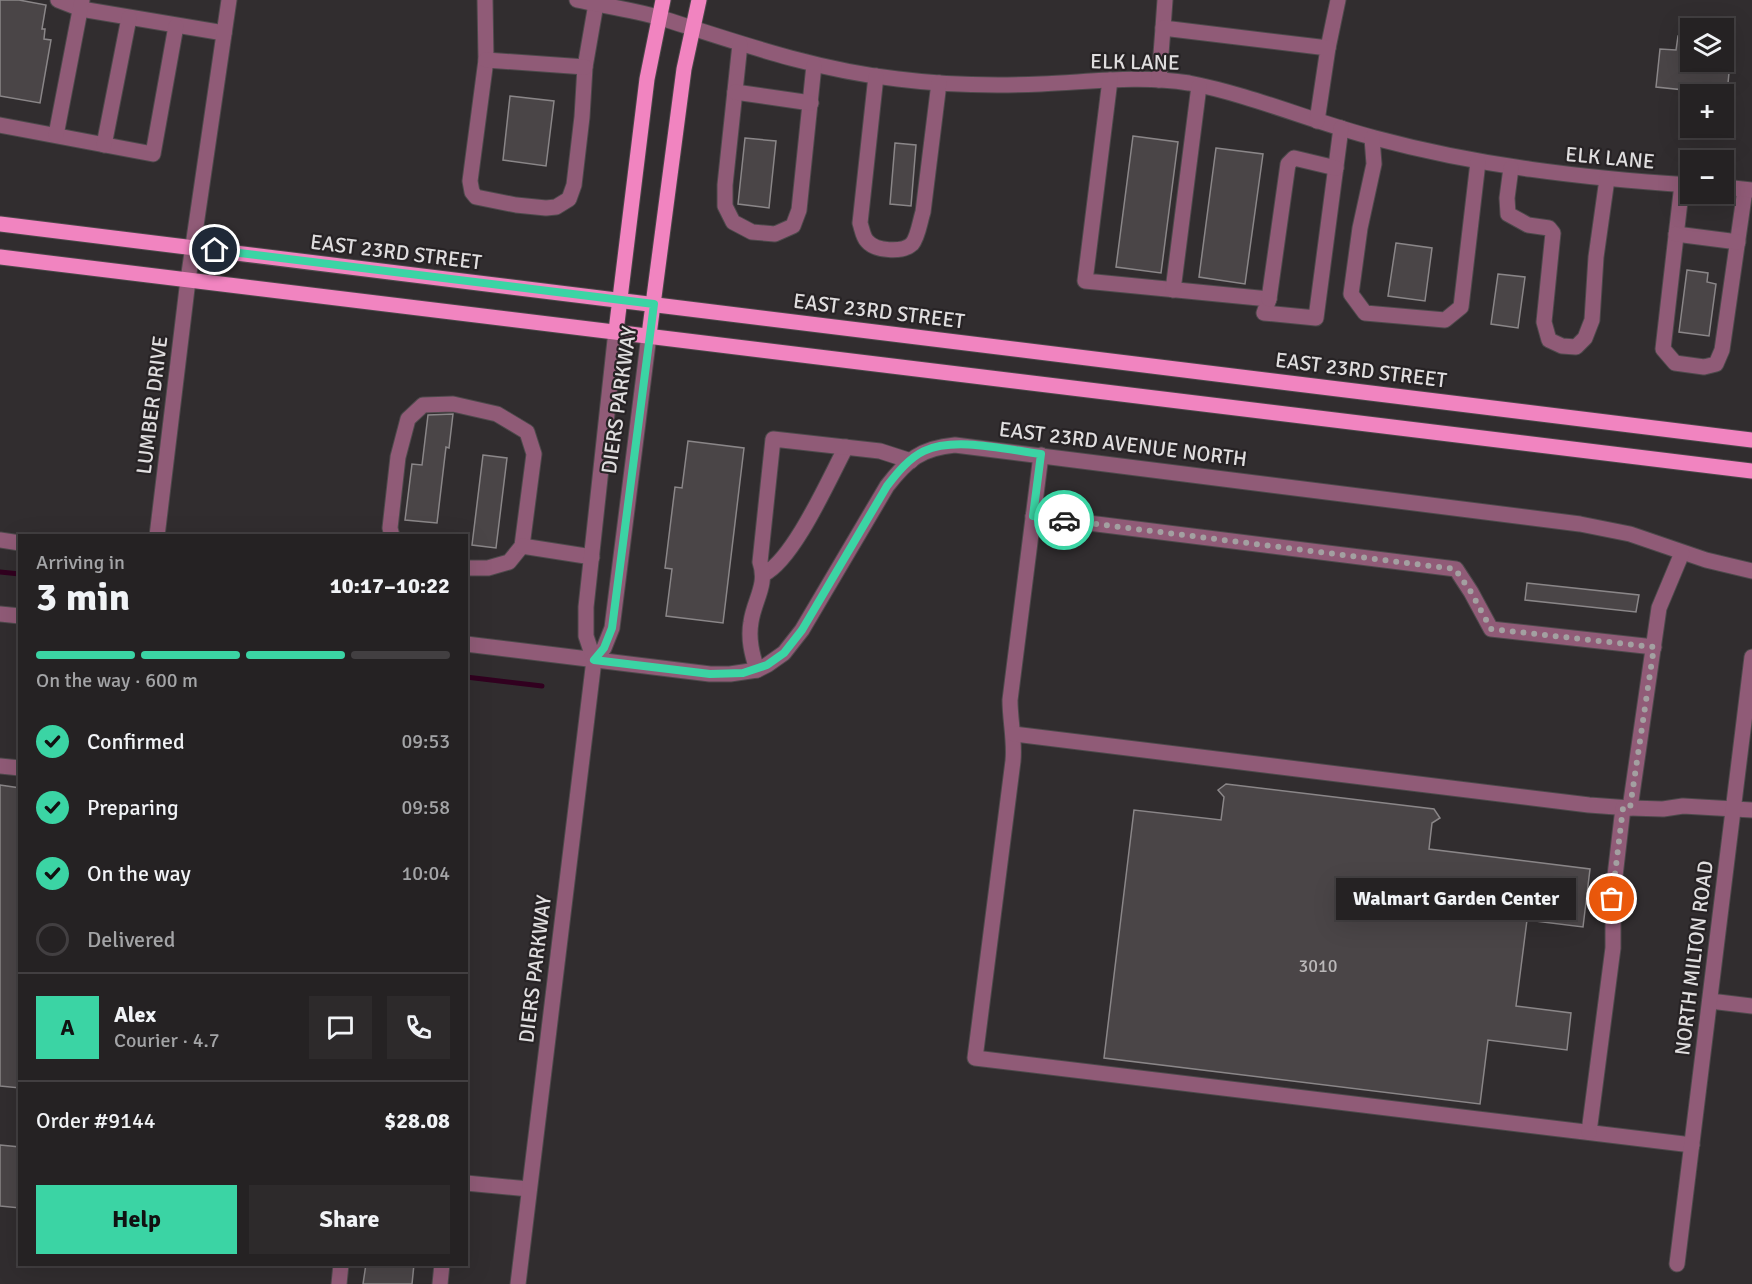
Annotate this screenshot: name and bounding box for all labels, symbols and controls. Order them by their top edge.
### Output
map controls [1680,18,1734,204]
button: layers [1680,18,1734,72]
street label: ELK LANE [1090,48,1180,76]
button: + [1680,84,1734,138]
street label: ELK LANE [1564,141,1656,175]
button: − [1680,150,1734,204]
pin [189,224,240,275]
street label: EAST 23RD STREET [309,229,484,275]
icon: home [198,233,231,266]
street label: EAST 23RD STREET [792,288,967,334]
street label: DIERS PARKWAY [596,324,642,475]
street label: LUMBER DRIVE [131,334,173,476]
street label: EAST 23RD STREET [1274,347,1449,393]
street label: EAST 23RD AVENUE NORTH [997,416,1249,472]
courier [1034,490,1094,550]
icon: car [1048,504,1081,537]
text: Arriving in [36,550,125,575]
text: 10:17–10:22 [330,572,450,599]
text: 3 min [36,573,130,621]
text: On the way · 600 m [36,668,198,693]
icon: check [36,725,69,758]
text: Confirmed [87,728,185,755]
text: 09:53 [401,729,450,754]
icon: check [36,791,69,824]
text: Preparing [87,794,179,821]
text: 09:58 [401,795,450,820]
icon: check [36,857,69,890]
street label: NORTH MILTON ROAD [1669,859,1719,1057]
text: On the way [87,860,191,887]
text: 10:04 [401,861,450,886]
pin [1586,873,1637,924]
callout: Walmart Garden Center [1336,878,1576,920]
icon: bag [1595,882,1628,915]
text: Walmart Garden Center [1353,886,1559,911]
street label: DIERS PARKWAY [513,893,557,1044]
text: Delivered [87,926,175,953]
house number: 3010 [1299,955,1337,977]
button: chat [309,996,372,1059]
button: phone [387,996,450,1059]
text: Alex [114,1001,156,1028]
text: A [60,1014,75,1041]
text: Courier · 4.7 [114,1028,220,1053]
text: Order #9144 [36,1107,156,1134]
text: $28.08 [384,1107,450,1134]
button: Help [36,1185,237,1254]
button: Share [249,1185,450,1254]

